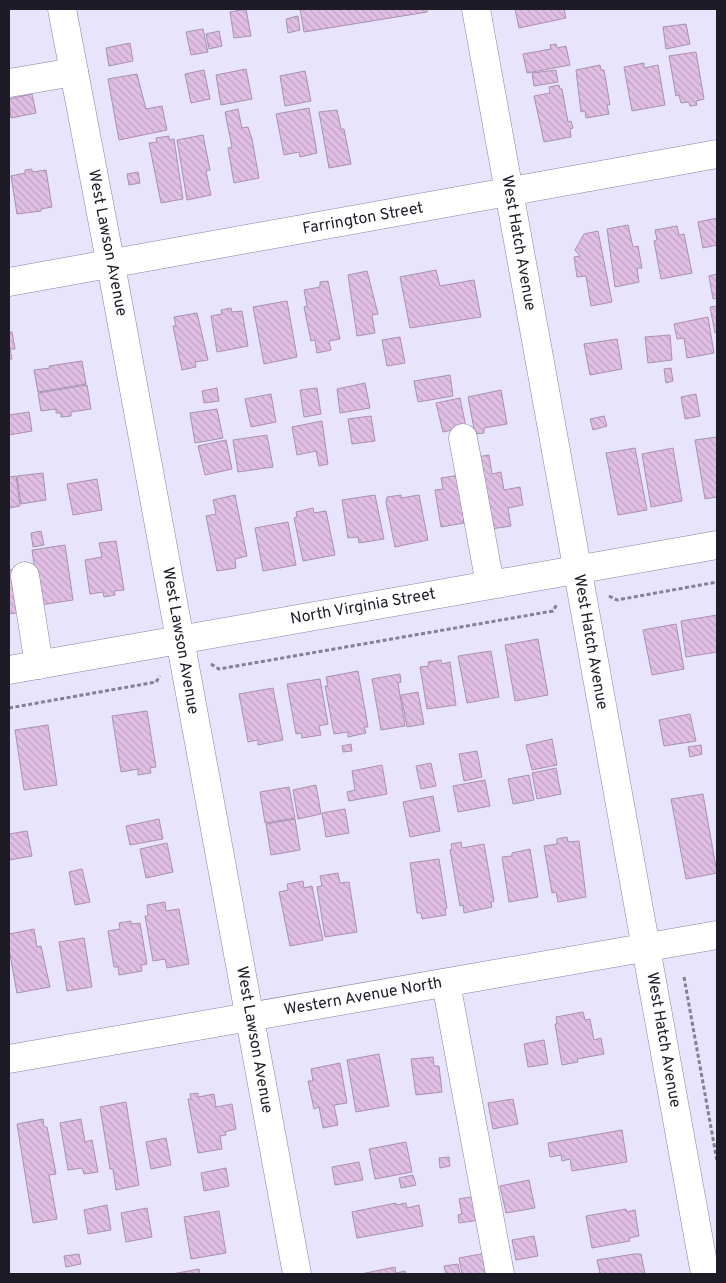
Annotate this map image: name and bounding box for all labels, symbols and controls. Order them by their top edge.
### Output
street label: West Lawson Avenue [83,168,131,318]
street label: West Hatch Avenue [496,174,540,312]
street label: Farrington Street [301,199,425,239]
street label: West Lawson Avenue [157,566,203,716]
street label: West Hatch Avenue [568,573,612,711]
street label: North Virginia Street [289,584,437,630]
street label: West Lawson Avenue [231,965,277,1115]
street label: West Hatch Avenue [641,971,685,1109]
street label: Western Avenue North [282,973,444,1021]

